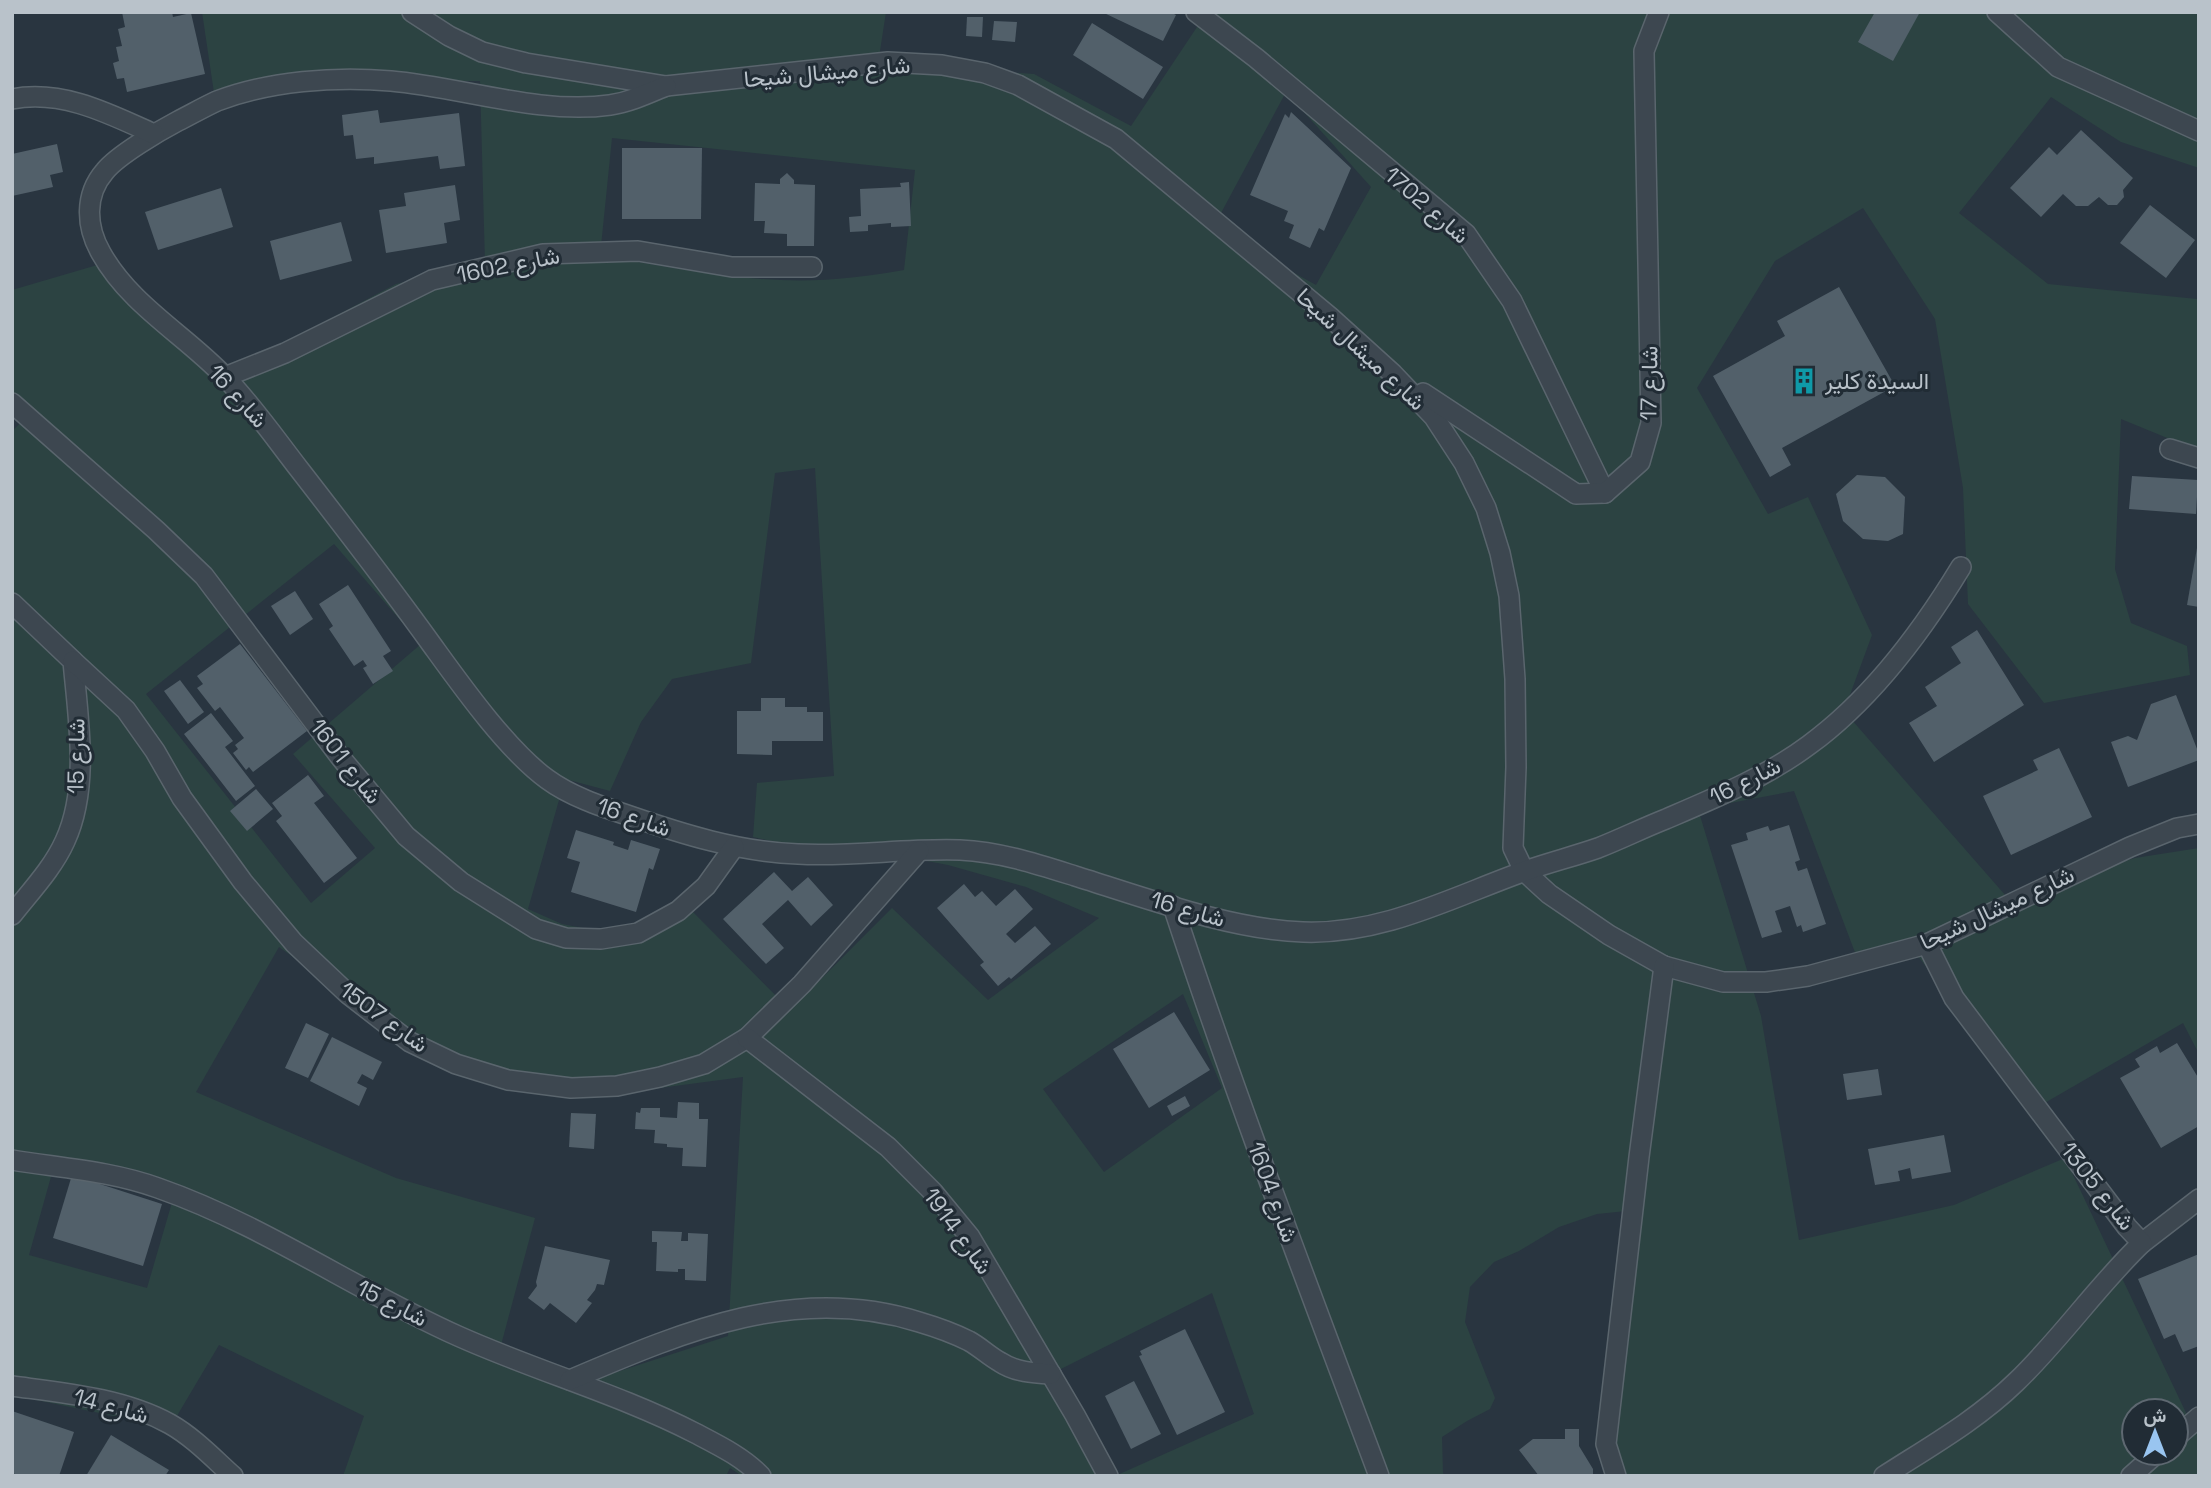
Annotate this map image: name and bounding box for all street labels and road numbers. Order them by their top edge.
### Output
street label: شارع ميشال شيحا [742,50,912,95]
street label: شارع 1702 [1378,160,1476,251]
street label: شارع 1602 [454,240,562,291]
street label: شارع ميشال شيحا [1289,281,1432,418]
street label: شارع 17 [1633,345,1666,421]
street label: شارع 16 [201,358,275,435]
street label: شارع 1601 [303,712,389,810]
street label: شارع 15 [60,718,93,794]
street label: شارع 16 [1704,750,1786,812]
street label: شارع 16 [593,790,675,844]
street label: شارع ميشال شيحا [1915,859,2079,958]
street label: شارع 16 [1147,884,1229,935]
street label: شارع 1507 [333,975,434,1060]
street label: شارع 1305 [2053,1136,2142,1237]
street label: شارع 1604 [1240,1138,1305,1247]
street label: شارع 1914 [916,1182,999,1281]
street label: شارع 15 [351,1272,432,1334]
street label: شارع 14 [70,1382,152,1431]

